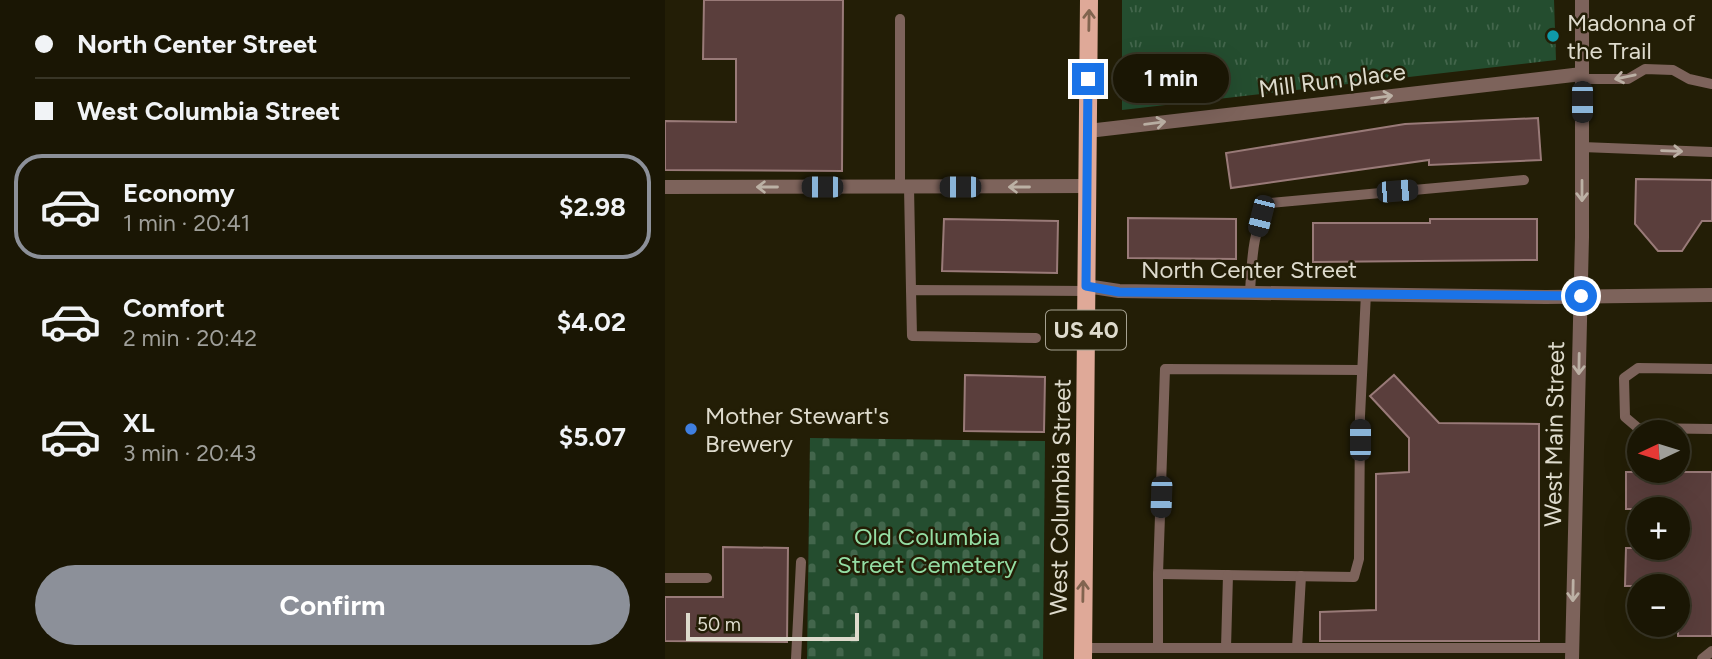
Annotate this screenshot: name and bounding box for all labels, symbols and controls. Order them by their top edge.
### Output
place label: Madonna of the Trail [1567,8,1695,65]
one-way arrow [1082,9,1096,32]
text: North Center Street [77,28,318,60]
marker: Madonna of the Trail [1545,28,1561,44]
callout: 1 min [1113,55,1228,104]
street label: Mill Run place [1257,57,1407,103]
route end [1072,63,1104,95]
text: 1 min [1144,64,1198,92]
one-way arrow [1614,71,1636,84]
car [1572,81,1593,123]
one-way arrow [1370,91,1392,104]
text: West Columbia Street [77,95,340,127]
one-way arrow [1144,117,1166,130]
one-way arrow [1660,144,1683,157]
icon: car [39,175,102,238]
text: Economy [123,177,235,209]
car [802,177,844,198]
car [940,177,982,198]
car [1376,179,1419,203]
one-way arrow [1575,179,1589,202]
one-way arrow [756,180,779,194]
one-way arrow [1008,180,1031,194]
text: $2.98 [559,191,626,223]
car [1246,193,1277,239]
text: 1 min · 20:41 [123,209,250,237]
street label: North Center Street [1141,255,1357,284]
route start [1565,280,1597,312]
icon: car [39,290,102,353]
text: Comfort [123,292,225,324]
text: $4.02 [557,306,626,338]
road number: US 40 [1046,310,1126,350]
text: 2 min · 20:42 [123,324,257,352]
street label: West Main Street [1538,341,1570,527]
one-way arrow [1572,352,1586,375]
street label: West Columbia Street [1043,378,1077,616]
place label: Mother Stewart's Brewery [705,401,889,458]
icon: car [39,405,102,468]
text: XL [123,407,155,439]
car [1350,419,1371,461]
north arrow [1627,420,1691,483]
map controls [1627,420,1690,637]
text: $5.07 [559,421,626,453]
marker: Mother Stewart's Brewery [683,421,699,437]
text: 3 min · 20:43 [123,439,256,467]
car [1150,476,1173,518]
button: + [1627,497,1690,560]
park label: Old Columbia Street Cemetery [837,522,1017,579]
button: Confirm [35,565,630,645]
button: − [1627,574,1690,637]
one-way arrow [1566,579,1580,602]
one-way arrow [1077,580,1090,603]
scale bar [686,610,859,642]
text: 50 m [697,613,741,636]

